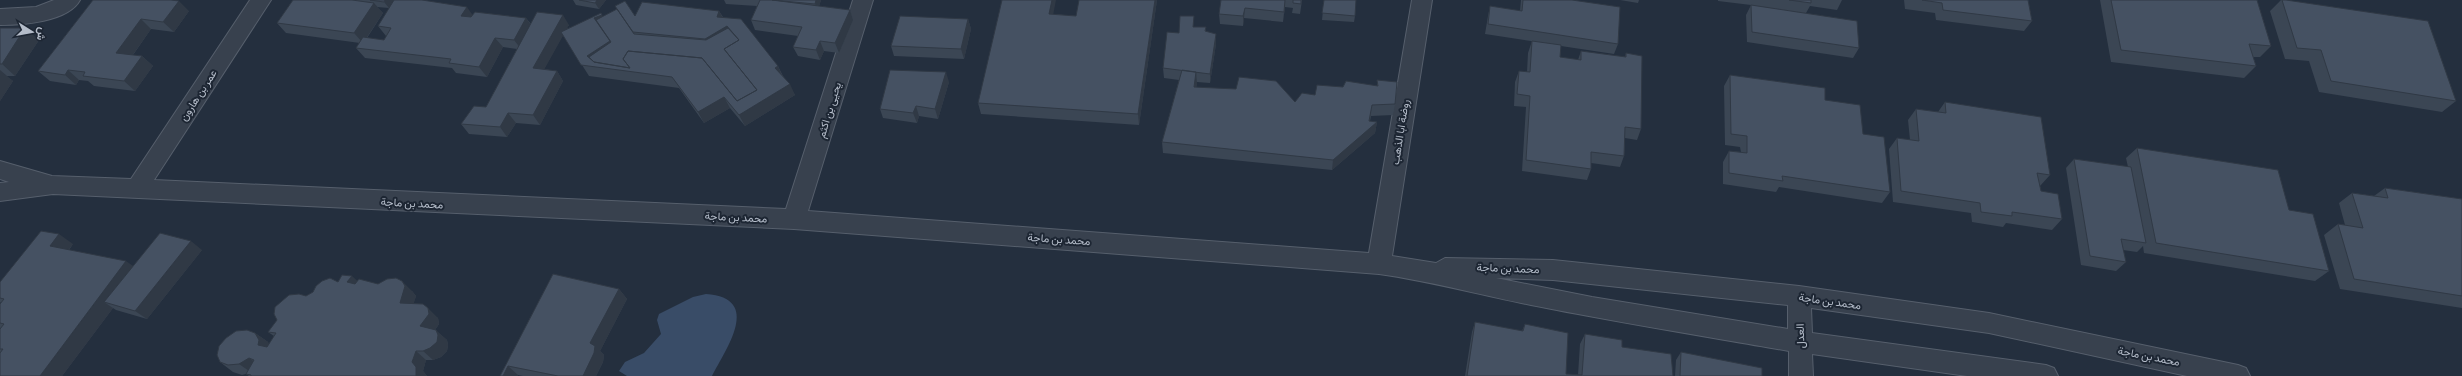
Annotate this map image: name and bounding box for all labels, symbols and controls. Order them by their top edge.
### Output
north arrow [12,12,52,52]
text: ش [34,26,51,42]
street label: عمر بن هارون [175,66,220,123]
street label: يحيى بن اكثم [813,80,845,140]
street label: روضة ابا الذهب [1387,98,1412,166]
street label: محمد بن ماجة [380,193,444,212]
street label: محمد بن ماجة [704,207,768,226]
street label: محمد بن ماجة [1027,229,1091,248]
street label: محمد بن ماجة [1476,259,1540,276]
street label: محمد بن ماجة [1798,289,1862,312]
street label: العدل [1792,323,1807,349]
street label: محمد بن ماجة [2117,342,2182,369]

